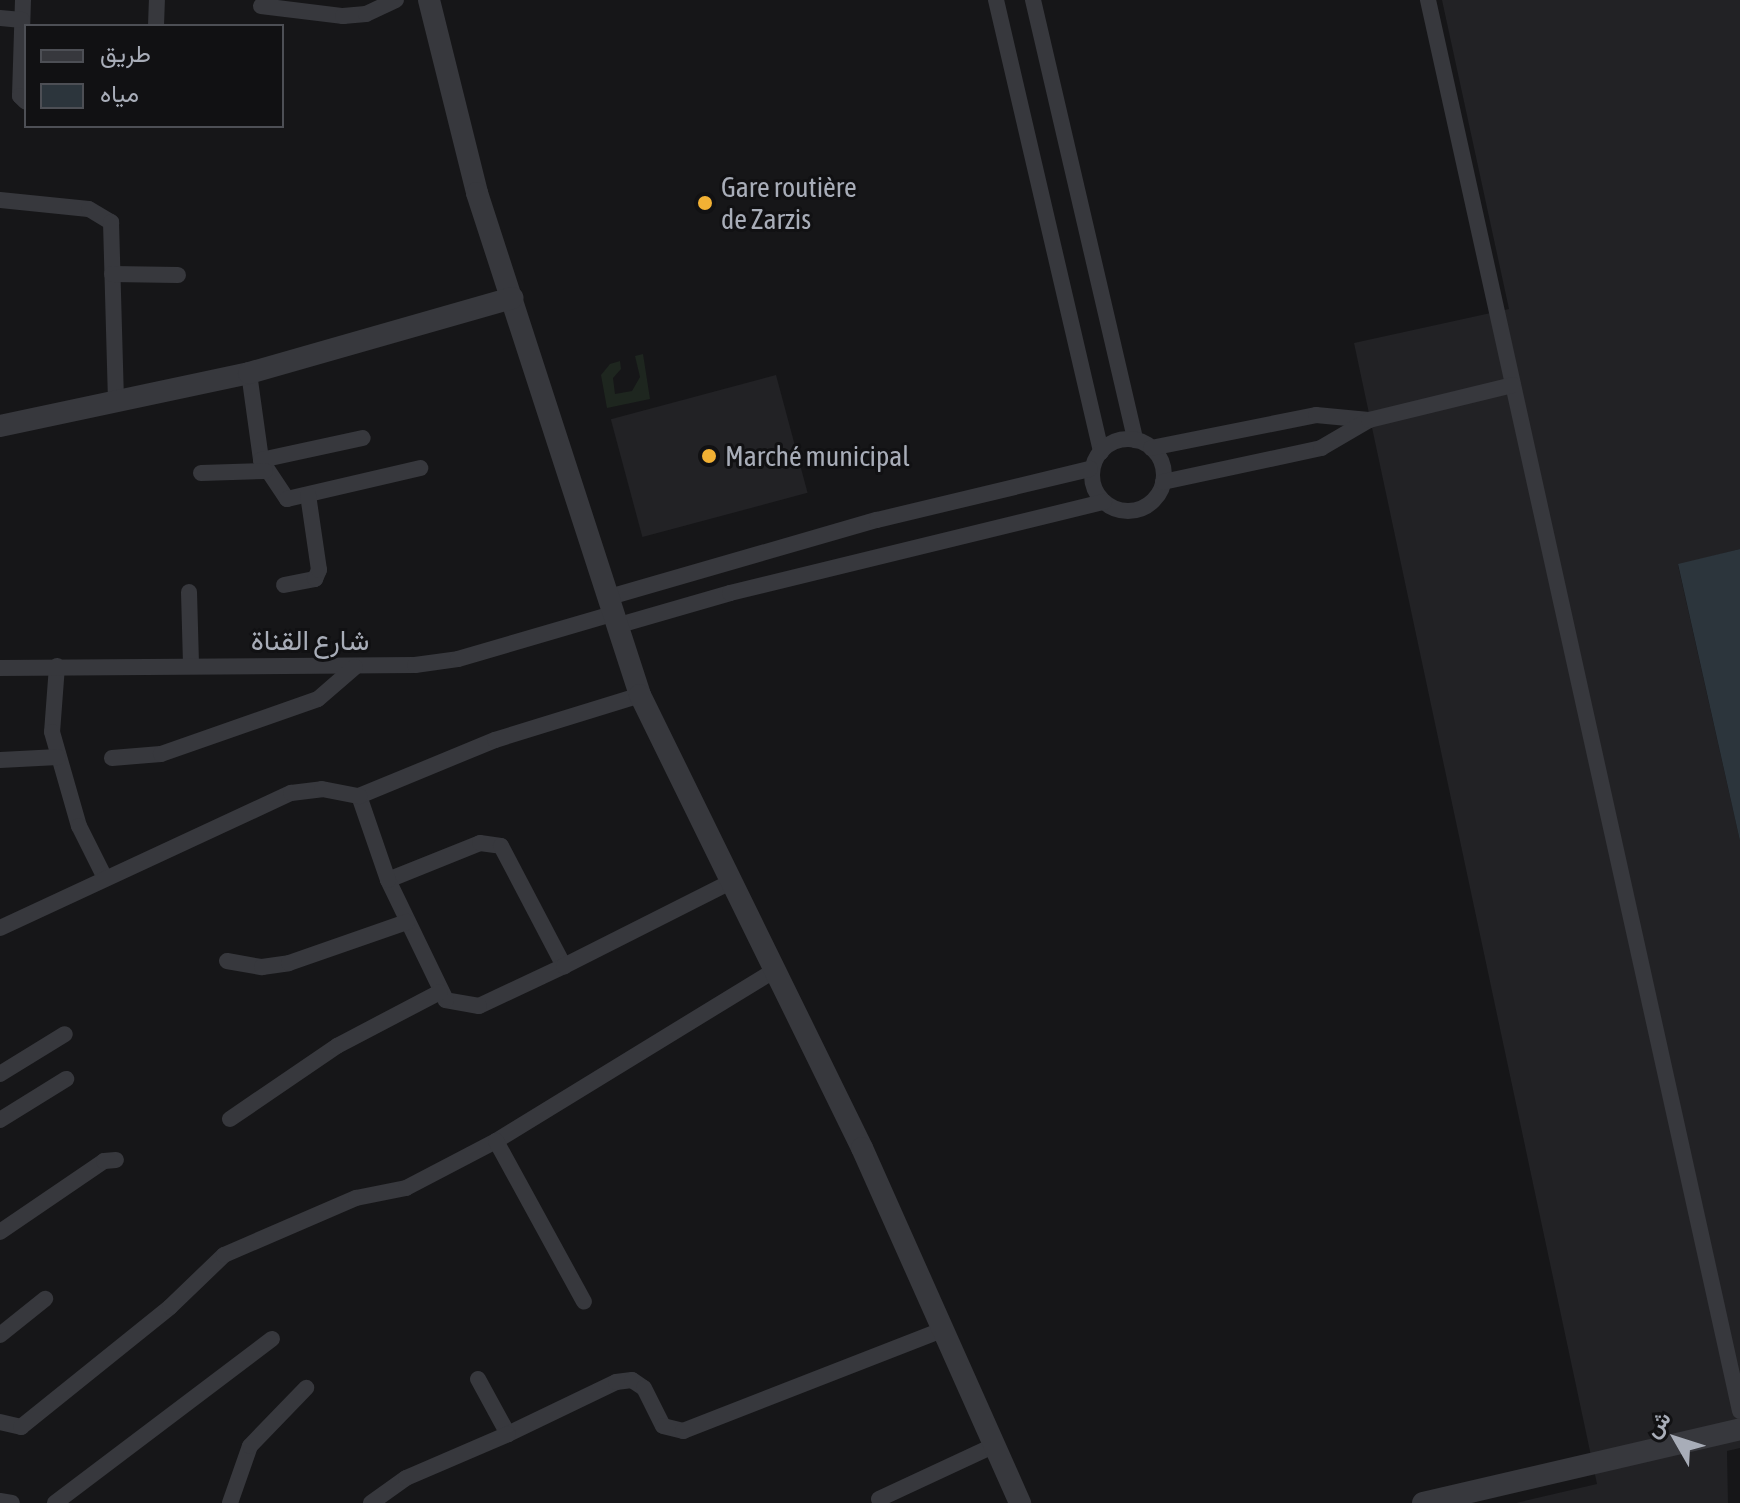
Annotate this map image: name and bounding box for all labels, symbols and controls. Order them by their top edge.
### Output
legend [24,24,284,128]
text: طريق [100,40,151,67]
text: مياه [100,80,139,107]
place label: Gare routière de Zarzis [721,170,857,236]
marker: Gare routière de Zarzis [696,194,714,212]
place label: Marché municipal [725,439,910,473]
marker: Marché municipal [700,447,718,465]
street label: شارع القناة [251,623,369,657]
north arrow [1636,1399,1716,1479]
text: ش [1639,1405,1676,1442]

